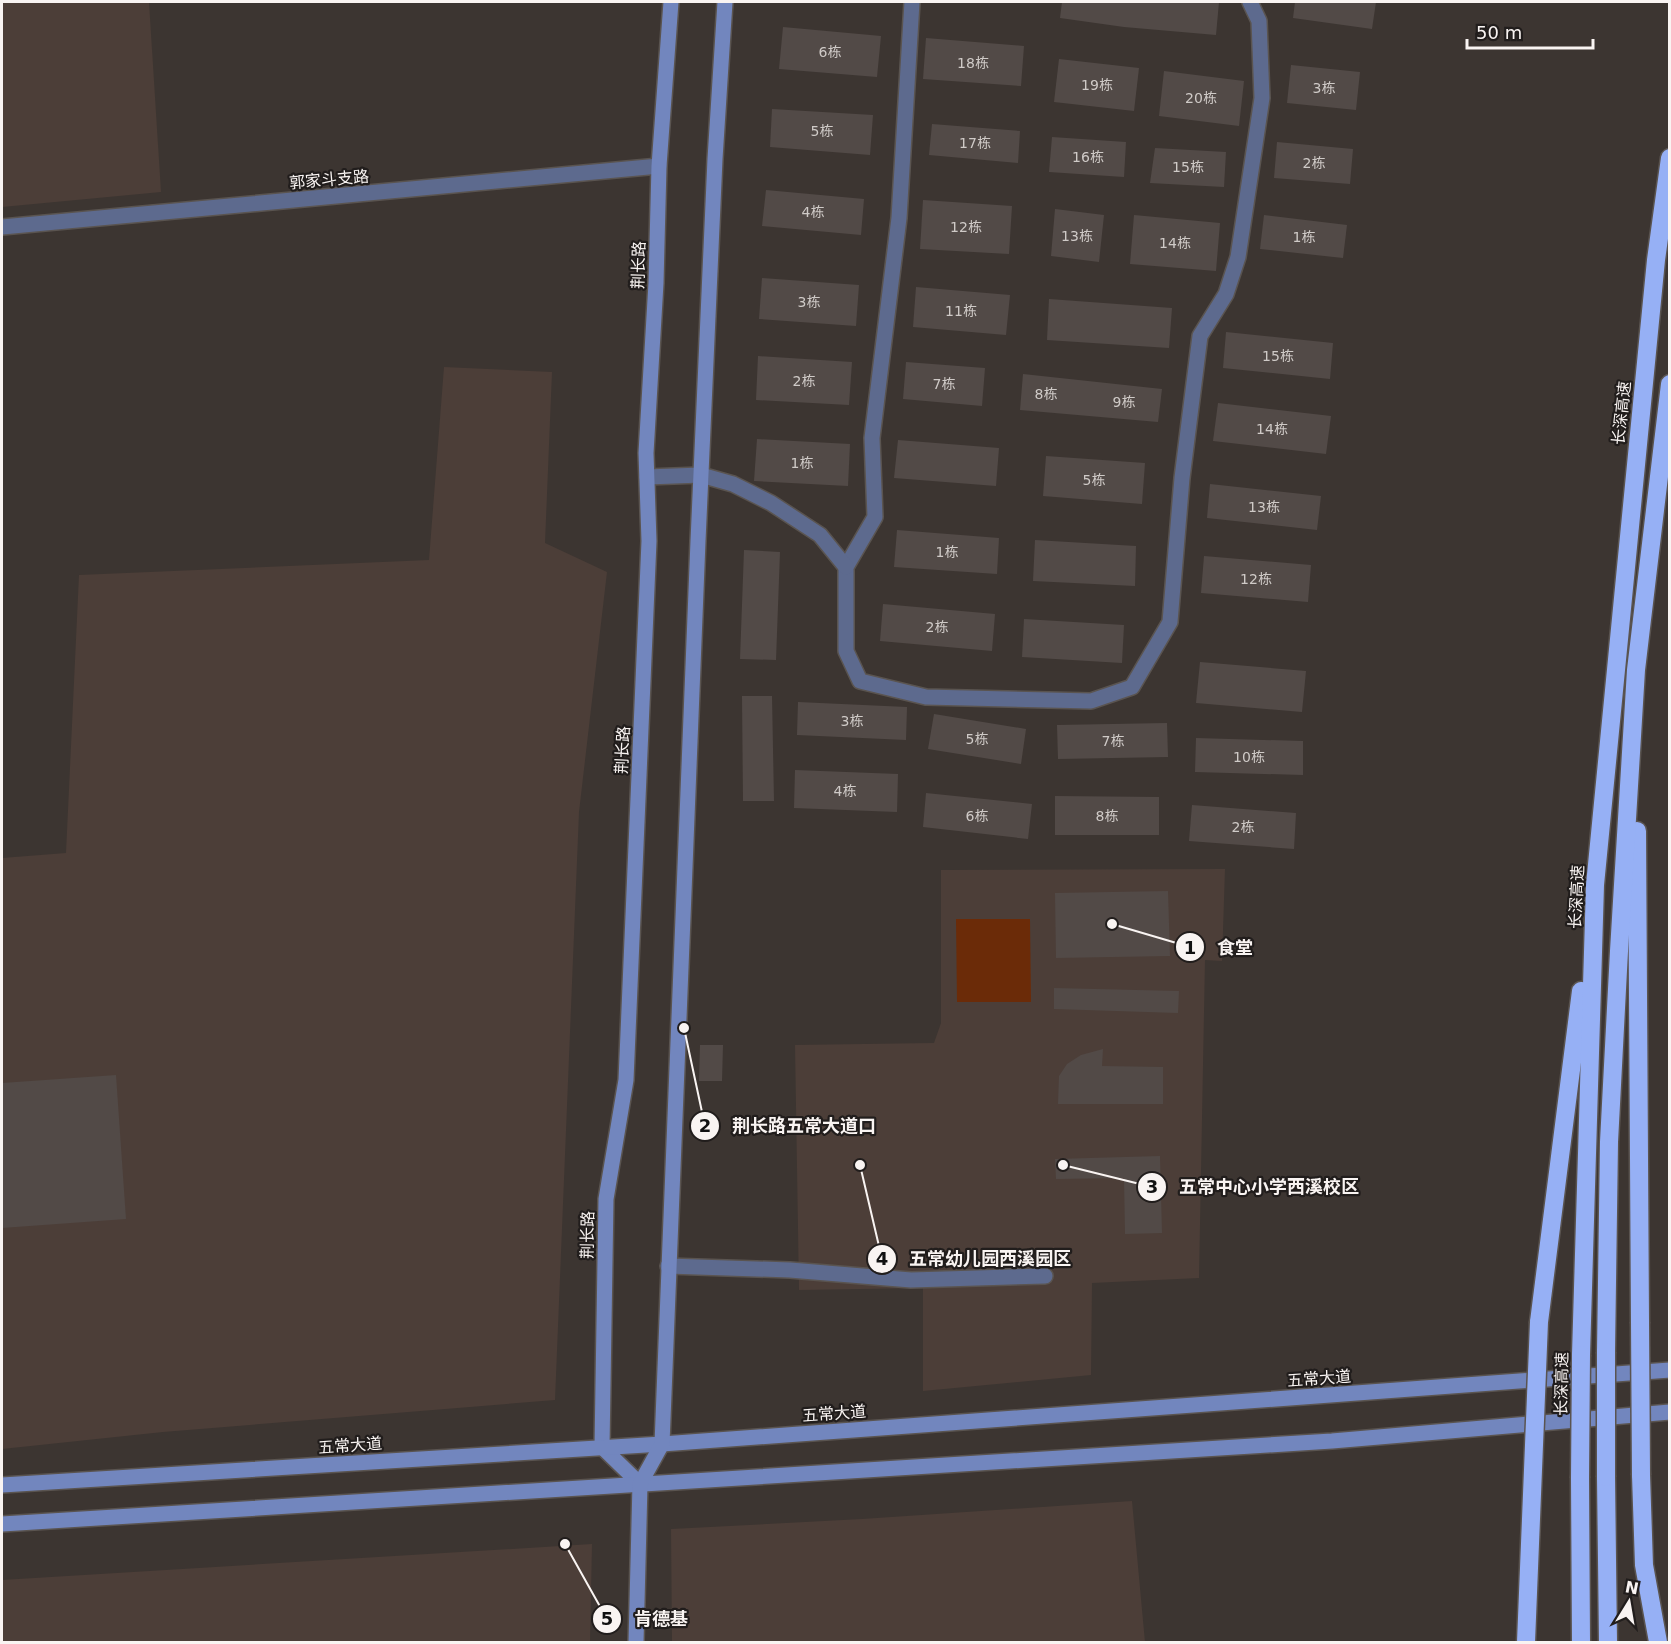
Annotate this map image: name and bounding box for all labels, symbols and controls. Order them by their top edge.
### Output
scale bar [1467,12,1593,50]
text: 50 m [1476,22,1522,43]
house number: 6栋 [819,44,841,60]
house number: 18栋 [957,55,989,71]
house number: 19栋 [1081,77,1113,93]
house number: 3栋 [1313,80,1335,96]
house number: 20栋 [1185,90,1217,106]
house number: 5栋 [811,123,833,139]
house number: 17栋 [959,135,991,151]
house number: 16栋 [1072,149,1104,165]
house number: 2栋 [1303,155,1325,171]
house number: 15栋 [1172,159,1204,175]
street label: 郭家斗支路 [288,167,370,192]
house number: 4栋 [802,204,824,220]
house number: 12栋 [950,219,982,235]
house number: 13栋 [1061,228,1093,244]
house number: 1栋 [1293,229,1315,245]
house number: 14栋 [1159,235,1191,251]
street label: 荆长路 [628,241,649,289]
house number: 3栋 [798,294,820,310]
house number: 11栋 [945,303,977,319]
house number: 15栋 [1262,348,1294,364]
house number: 2栋 [793,373,815,389]
house number: 7栋 [933,376,955,392]
street label: 长深高速 [1609,380,1634,446]
house number: 8栋 [1035,386,1057,402]
house number: 9栋 [1113,394,1135,410]
house number: 14栋 [1256,421,1288,437]
house number: 1栋 [791,455,813,471]
house number: 5栋 [1083,472,1105,488]
house number: 13栋 [1248,499,1280,515]
house number: 1栋 [936,544,958,560]
house number: 12栋 [1240,571,1272,587]
house number: 2栋 [926,619,948,635]
house number: 3栋 [841,713,863,729]
street label: 荆长路 [612,726,633,774]
house number: 5栋 [966,731,988,747]
house number: 7栋 [1102,733,1124,749]
house number: 10栋 [1233,749,1265,765]
house number: 4栋 [834,783,856,799]
house number: 6栋 [966,808,988,824]
house number: 8栋 [1096,808,1118,824]
house number: 2栋 [1232,819,1254,835]
street label: 长深高速 [1565,865,1588,929]
callout: 食堂 [1175,929,1265,965]
text: 1 [1184,937,1196,958]
text: 食堂 [1217,937,1253,958]
callout: 荆长路五常大道口 [690,1108,888,1144]
text: 2 [699,1115,711,1136]
text: 荆长路五常大道口 [732,1115,876,1136]
callout: 五常中心小学西溪校区 [1137,1169,1371,1205]
text: 3 [1146,1176,1158,1197]
text: 五常中心小学西溪校区 [1179,1176,1359,1197]
street label: 荆长路 [578,1211,597,1259]
callout: 五常幼儿园西溪园区 [867,1241,1083,1277]
text: 4 [876,1248,888,1269]
text: 五常幼儿园西溪园区 [909,1248,1071,1269]
street label: 长深高速 [1551,1352,1572,1416]
street label: 五常大道 [1286,1367,1352,1390]
street label: 五常大道 [801,1402,867,1425]
street label: 五常大道 [317,1434,383,1457]
north arrow [1599,1572,1659,1632]
text: N [1623,1577,1640,1598]
callout: 肯德基 [592,1601,700,1637]
text: 5 [601,1608,613,1629]
text: 肯德基 [634,1608,688,1629]

